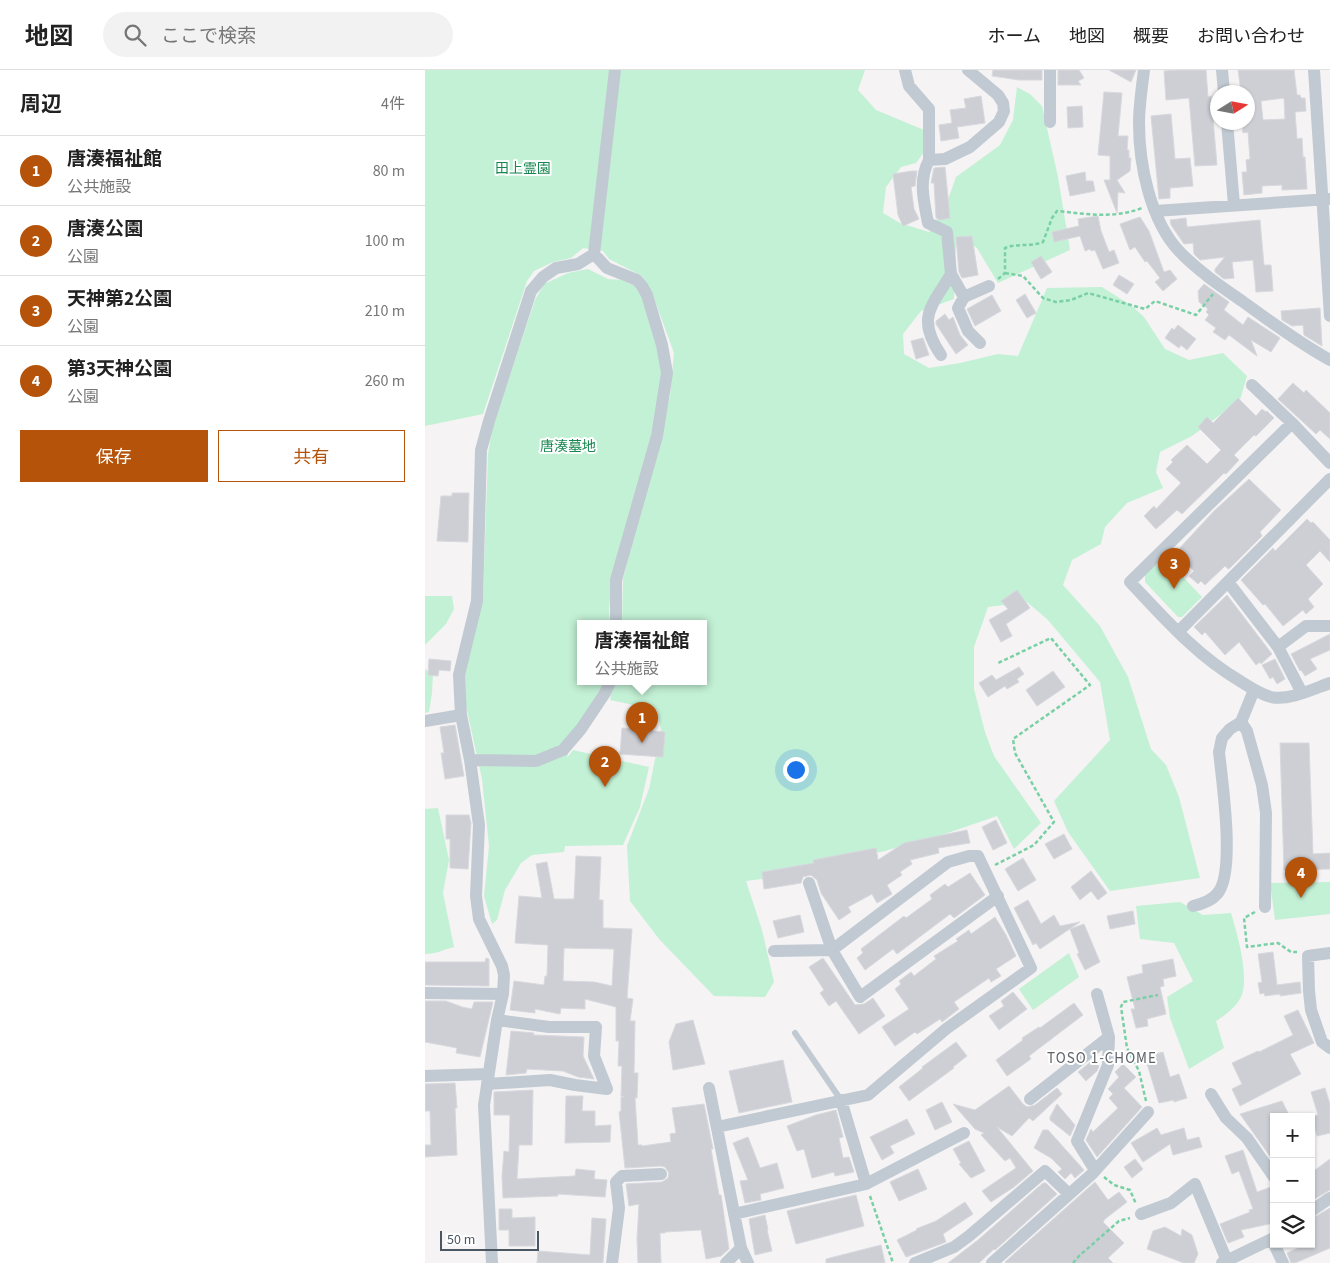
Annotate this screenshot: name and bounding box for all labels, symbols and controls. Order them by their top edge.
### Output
search box [103,12,453,57]
text: 地図 [25,19,73,54]
icon: search [121,21,149,49]
text: ここで検索 [161,23,256,50]
text: ホーム [988,24,1041,49]
text: 地図 [1069,24,1105,49]
text: 概要 [1133,24,1169,49]
text: お問い合わせ [1197,24,1305,49]
north arrow [1210,85,1255,130]
text: 周辺 [20,89,62,119]
text: 4件 [381,93,405,115]
text: 唐湊福祉館 [67,146,162,173]
park label: 田上霊園 [495,159,551,179]
text: 1 [32,160,40,182]
text: 80 m [373,160,405,182]
text: 公共施設 [67,176,131,198]
text: 唐湊公園 [67,216,143,243]
text: 2 [32,230,40,252]
text: 100 m [365,230,405,252]
text: 公園 [67,246,99,268]
text: 天神第2公園 [67,286,172,313]
text: 3 [32,300,40,322]
text: 210 m [365,300,405,322]
text: 公園 [67,316,99,338]
text: 第3天神公園 [67,356,172,383]
text: 4 [32,370,40,392]
text: 260 m [365,370,405,392]
text: 公園 [67,386,99,408]
button: 保存 [20,430,208,482]
button: 共有 [218,430,405,482]
park label: 唐湊墓地 [540,437,596,457]
pin: 3 [1158,548,1190,589]
popup [577,620,707,685]
text: 唐湊福祉館 [594,628,690,655]
text: 公共施設 [594,658,659,680]
pin: 1 [626,702,658,743]
pin: 2 [589,746,621,787]
your location [783,757,809,783]
pin: 4 [1285,857,1317,898]
district label: TOSO 1-CHOME [1047,1048,1157,1069]
map controls [1270,1113,1315,1248]
button: + [1270,1113,1315,1158]
button: − [1270,1158,1315,1203]
button: layers [1270,1203,1315,1248]
scale bar [440,1228,539,1251]
text: 50 m [447,1230,475,1250]

